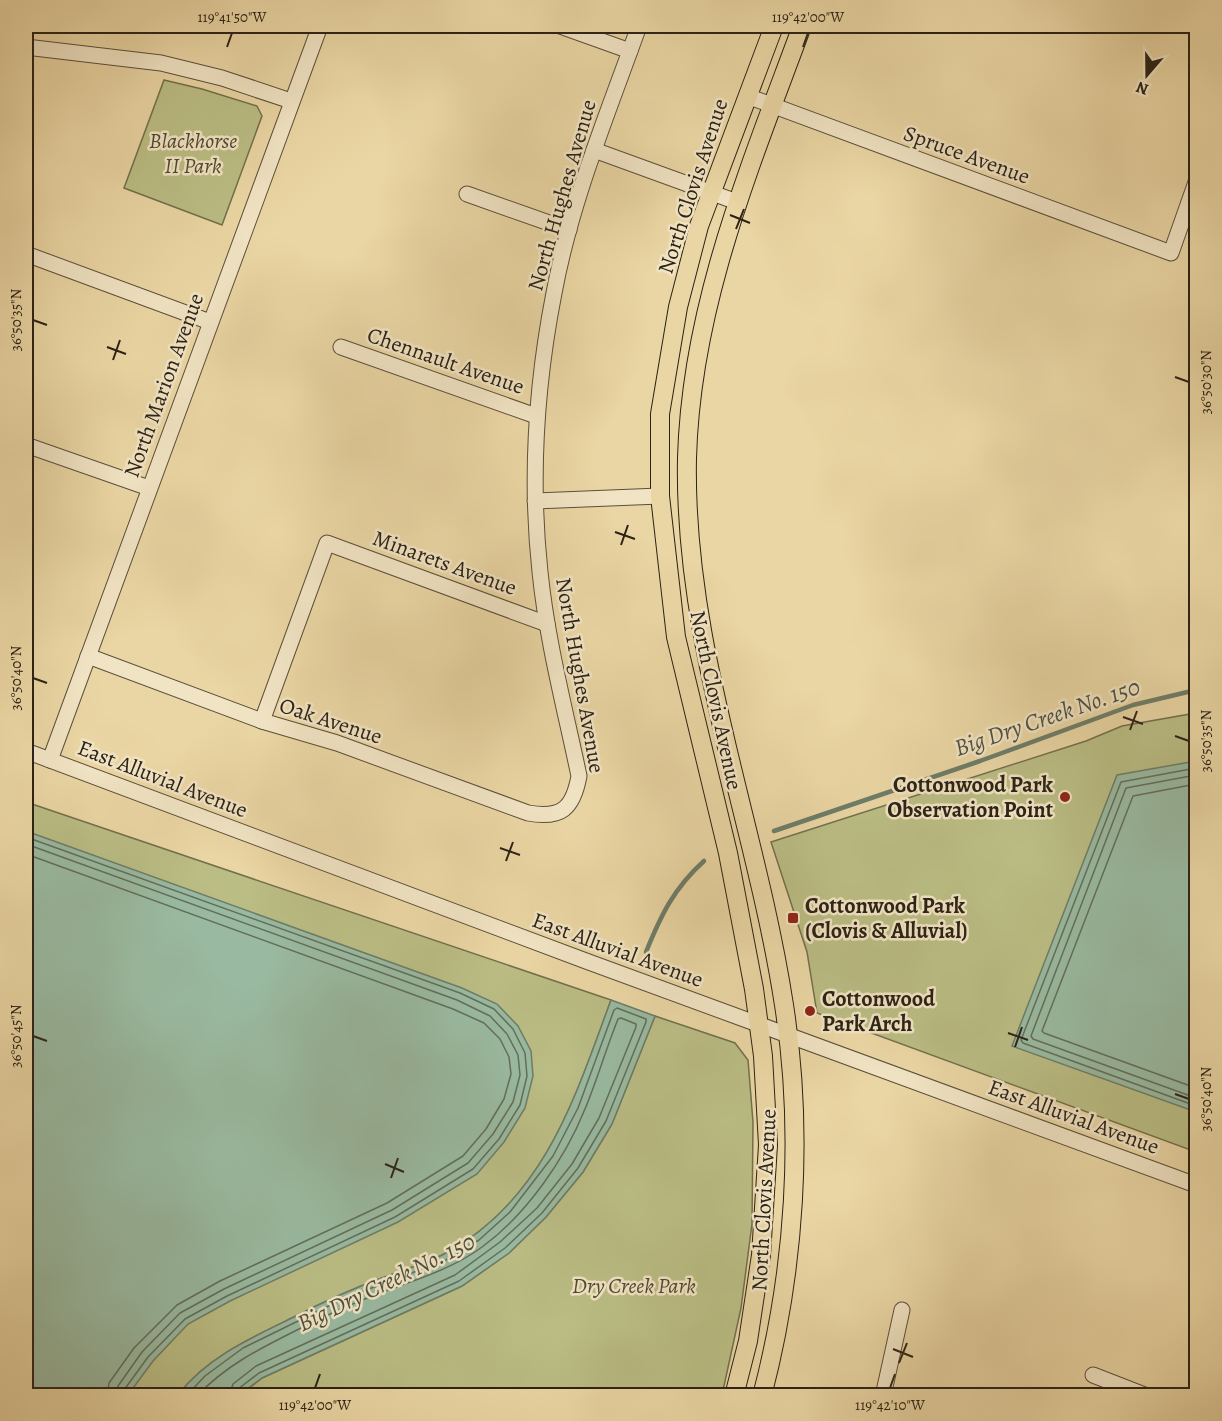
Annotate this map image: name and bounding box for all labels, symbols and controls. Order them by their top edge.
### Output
text: 119°41'50"W [197,7,267,27]
text: 119°42'00"W [772,7,844,27]
north arrow [1117,45,1177,105]
text: N [1133,76,1151,100]
street label: North Clovis Avenue [650,95,735,278]
street label: North Hughes Avenue [520,96,604,295]
street label: Spruce Avenue [899,118,1034,192]
park label: Blackhorse II Park [149,126,237,181]
text: 36°50'35"N [6,288,26,351]
street label: North Marion Avenue [117,289,211,482]
street label: Chennault Avenue [363,320,528,402]
text: 36°50'30"N [1196,350,1216,414]
street label: Minarets Avenue [369,523,521,603]
street label: North Hughes Avenue [548,575,612,775]
street label: North Clovis Avenue [682,608,750,793]
text: 36°50'40"N [6,645,26,710]
water label: Big Dry Creek No. 150 [950,670,1144,764]
street label: Oak Avenue [276,690,386,752]
text: 36°50'35"N [1196,709,1216,772]
street label: East Alluvial Avenue [73,733,252,825]
place label: Cottonwood Park Observation Point [887,770,1054,825]
marker: Cottonwood Park Observation Point [1058,790,1072,804]
place label: Cottonwood Park (Clovis & Alluvial) [805,891,968,946]
street label: East Alluvial Avenue [528,905,707,995]
marker: Cottonwood Park (Clovis & Alluvial) [786,911,800,925]
place label: Cottonwood Park Arch [822,984,935,1039]
text: 36°50'45"N [6,1004,26,1068]
marker: Cottonwood Park Arch [803,1004,817,1018]
text: 36°50'40"N [1196,1066,1216,1131]
street label: East Alluvial Avenue [984,1072,1163,1162]
street label: North Clovis Avenue [744,1108,784,1292]
water label: Big Dry Creek No. 150 [292,1225,480,1339]
park label: Dry Creek Park [572,1271,696,1301]
text: 119°42'00"W [279,1395,351,1415]
text: 119°42'10"W [855,1395,925,1415]

